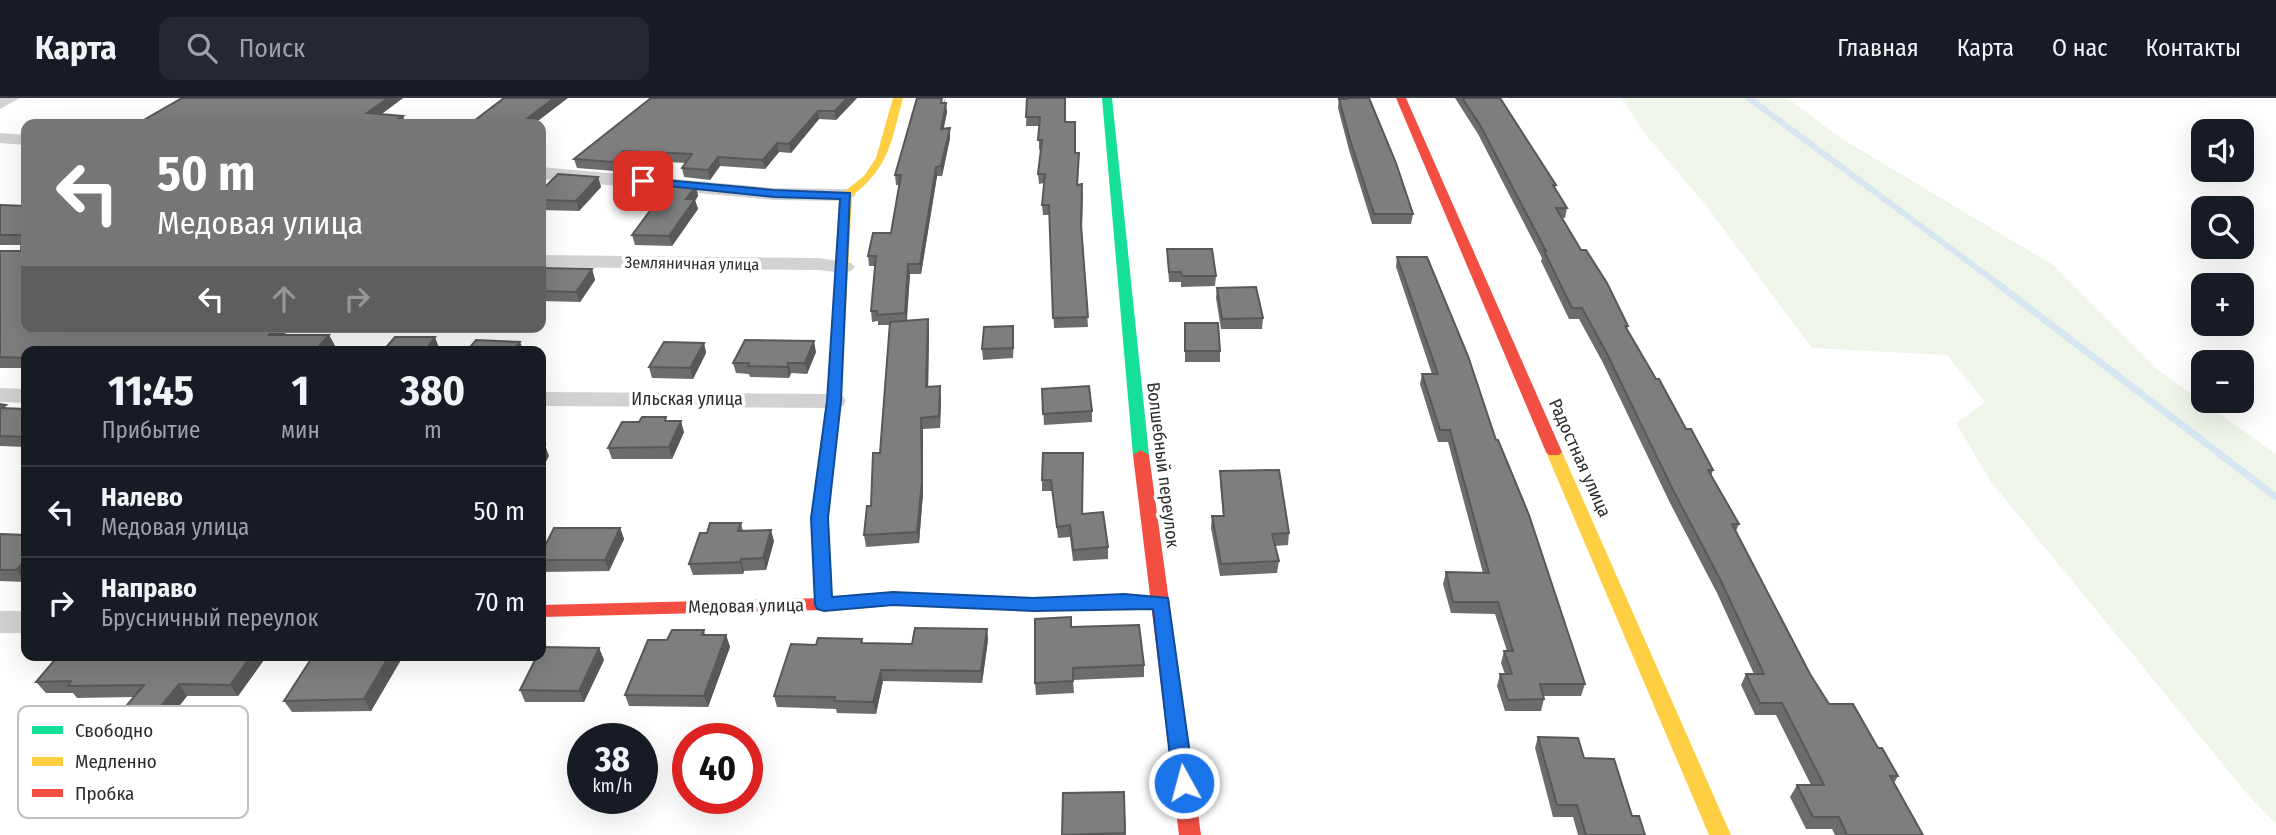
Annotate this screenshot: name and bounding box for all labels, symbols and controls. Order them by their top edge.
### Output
search box [159,17,649,80]
text: Карта [35,28,117,68]
icon: search [183,29,221,67]
text: Поиск [239,33,305,64]
text: Главная [1837,34,1919,62]
text: Карта [1957,34,2014,62]
text: О нас [2052,34,2107,62]
text: Контакты [2145,34,2241,62]
map controls [2191,119,2254,413]
button: sound [2191,119,2254,182]
text: 50 m [157,144,255,203]
icon: left [42,147,133,238]
pin [613,151,673,211]
icon: arrive [624,162,662,200]
button: search [2191,196,2254,259]
text: Медовая улица [157,204,363,242]
street label: Земляничная улица [625,253,760,274]
button: + [2191,273,2254,336]
icon: left [192,280,230,318]
icon: ahead [265,280,303,318]
icon: right [338,280,376,318]
button: − [2191,350,2254,413]
text: 11:45 [108,366,194,416]
text: 1 [291,366,309,416]
text: 380 [400,366,465,416]
street label: Волшебный переулок [1142,381,1184,550]
street label: Ильская улица [631,388,743,410]
street label: Радостная улица [1544,395,1616,521]
text: Прибытие [102,416,200,444]
text: мин [281,416,320,444]
text: m [424,416,442,444]
text: Налево [101,482,183,513]
icon: left [42,493,80,531]
text: 50 m [473,496,525,527]
text: Медовая улица [101,513,249,541]
text: Направо [101,573,197,604]
icon: right [42,584,80,622]
text: 70 m [475,587,525,618]
street label: Медовая улица [688,594,804,618]
text: Брусничный переулок [101,604,318,632]
legend [18,706,248,818]
text: Свободно [75,719,153,742]
speed limit sign: 40 [672,723,763,814]
text: 38 [595,738,630,780]
position arrow [1147,746,1221,820]
text: Медленно [75,750,157,773]
text: km/h [592,775,633,797]
text: Пробка [75,782,134,805]

